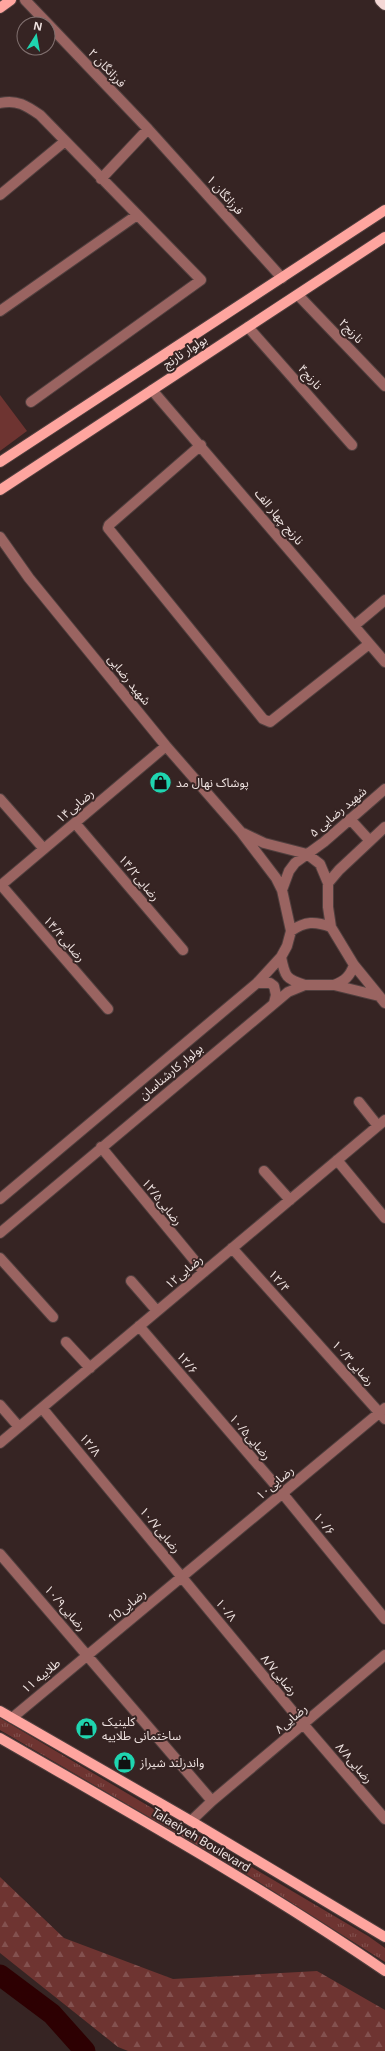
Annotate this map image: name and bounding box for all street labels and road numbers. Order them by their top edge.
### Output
street label: فرزانگان ۲ [81,42,132,94]
street label: فرزانگان ۱ [199,169,250,222]
street label: نارنج۲ [332,312,370,350]
street label: بولوار نارنج [158,328,213,376]
street label: نارنج۴ [291,358,329,396]
street label: نارنج چهار الف [247,483,310,551]
street label: شهید رضایی [100,649,157,712]
street label: شهید رضایی ۵ [303,780,373,845]
street label: رضایی۱۴ [50,782,100,830]
street label: رضایی۱۴/۲ [111,849,166,908]
street label: رضایی۱۴/۴ [36,910,91,969]
street label: بولوار کارشناسان [133,1038,209,1107]
street label: رضایی۱۲/۵ [134,1173,189,1232]
street label: رضایی۱۲ [159,1248,209,1296]
street label: ۱۲/۴ [261,1264,296,1299]
street label: رضایی۱۰/۳ [325,1334,381,1392]
street label: ۱۲/۶ [169,1346,204,1381]
street label: رضایی۱۰/۵ [222,1408,277,1467]
street label: ۱۲/۸ [72,1428,107,1463]
street label: رضایی۱۰ [250,1459,300,1507]
street label: رضایی۱۰/۷ [132,1501,187,1560]
street label: ۱۰/۶ [306,1507,341,1542]
street label: رضایی۱۰/۹ [37,1579,92,1638]
street label: رضایی10 [102,1583,152,1630]
street label: ۱۰/۸ [208,1593,243,1628]
street label: رضایی۸/۷ [253,1649,304,1702]
street label: طلاییه ۱۱ [16,1652,67,1701]
street label: رضایی۸ [269,1698,314,1741]
street label: رضایی۸/۸ [328,1737,379,1790]
street label: Talaeiyeh Boulevard [146,1801,255,1880]

